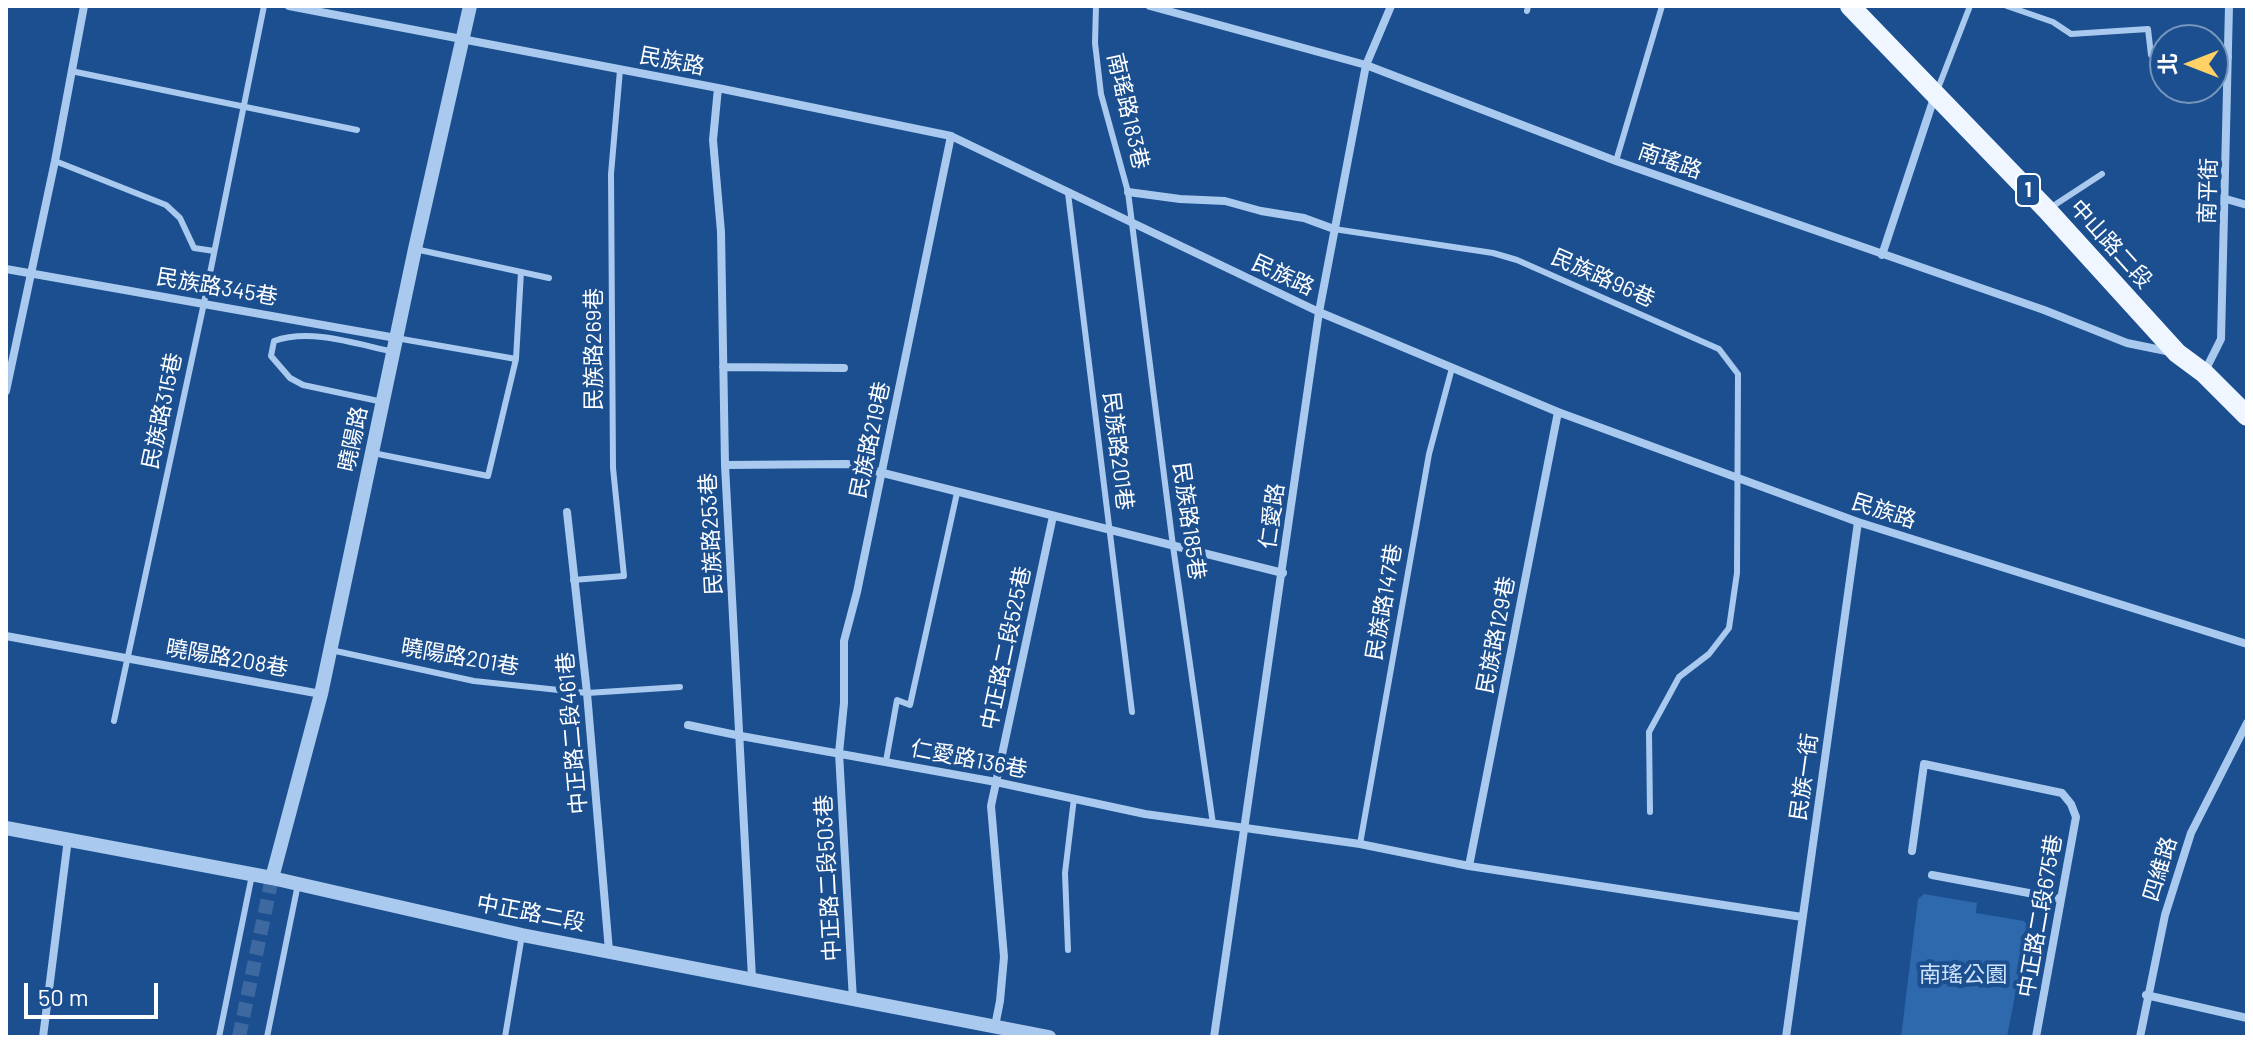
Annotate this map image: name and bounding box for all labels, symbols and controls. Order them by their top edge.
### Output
north arrow [2149,24,2229,104]
street label: 民族路 [637,42,707,80]
street label: 南瑤路183巷 [1102,50,1154,172]
text: 北 [2154,53,2180,75]
street label: 南瑤路 [1635,138,1705,184]
street label: 南平街 [2194,158,2222,224]
road number: 1 [2016,174,2040,206]
street label: 中山路二段 [2064,194,2158,294]
street label: 民族路96巷 [1547,243,1659,313]
street label: 民族路 [1248,249,1318,301]
street label: 民族路345巷 [154,263,280,311]
street label: 民族路269巷 [581,288,607,410]
street label: 民族路315巷 [137,350,187,472]
street label: 民族路219巷 [845,379,895,501]
street label: 民族路201巷 [1098,390,1138,512]
street label: 曉陽路 [333,404,373,474]
street label: 民族路185巷 [1168,461,1210,581]
street label: 民族路253巷 [695,472,727,596]
street label: 仁愛路 [1254,481,1290,551]
street label: 民族路 [1849,488,1919,534]
street label: 民族路147巷 [1361,542,1407,662]
street label: 中正路二段525巷 [976,564,1036,732]
street label: 民族路129巷 [1472,574,1520,696]
street label: 曉陽路208巷 [164,634,290,682]
street label: 曉陽路201巷 [399,634,521,680]
street label: 中正路二段461巷 [552,651,592,815]
street label: 民族一街 [1785,732,1823,822]
street label: 仁愛路136巷 [908,735,1030,783]
street label: 中正路二段503巷 [810,794,846,962]
street label: 中正路二段675巷 [2013,832,2067,1000]
street label: 四維路 [2138,834,2182,904]
street label: 中正路二段 [474,890,588,936]
park label: 南瑤公園 [1919,962,2007,988]
scale bar [28,967,162,1017]
text: 50 m [38,982,89,1011]

